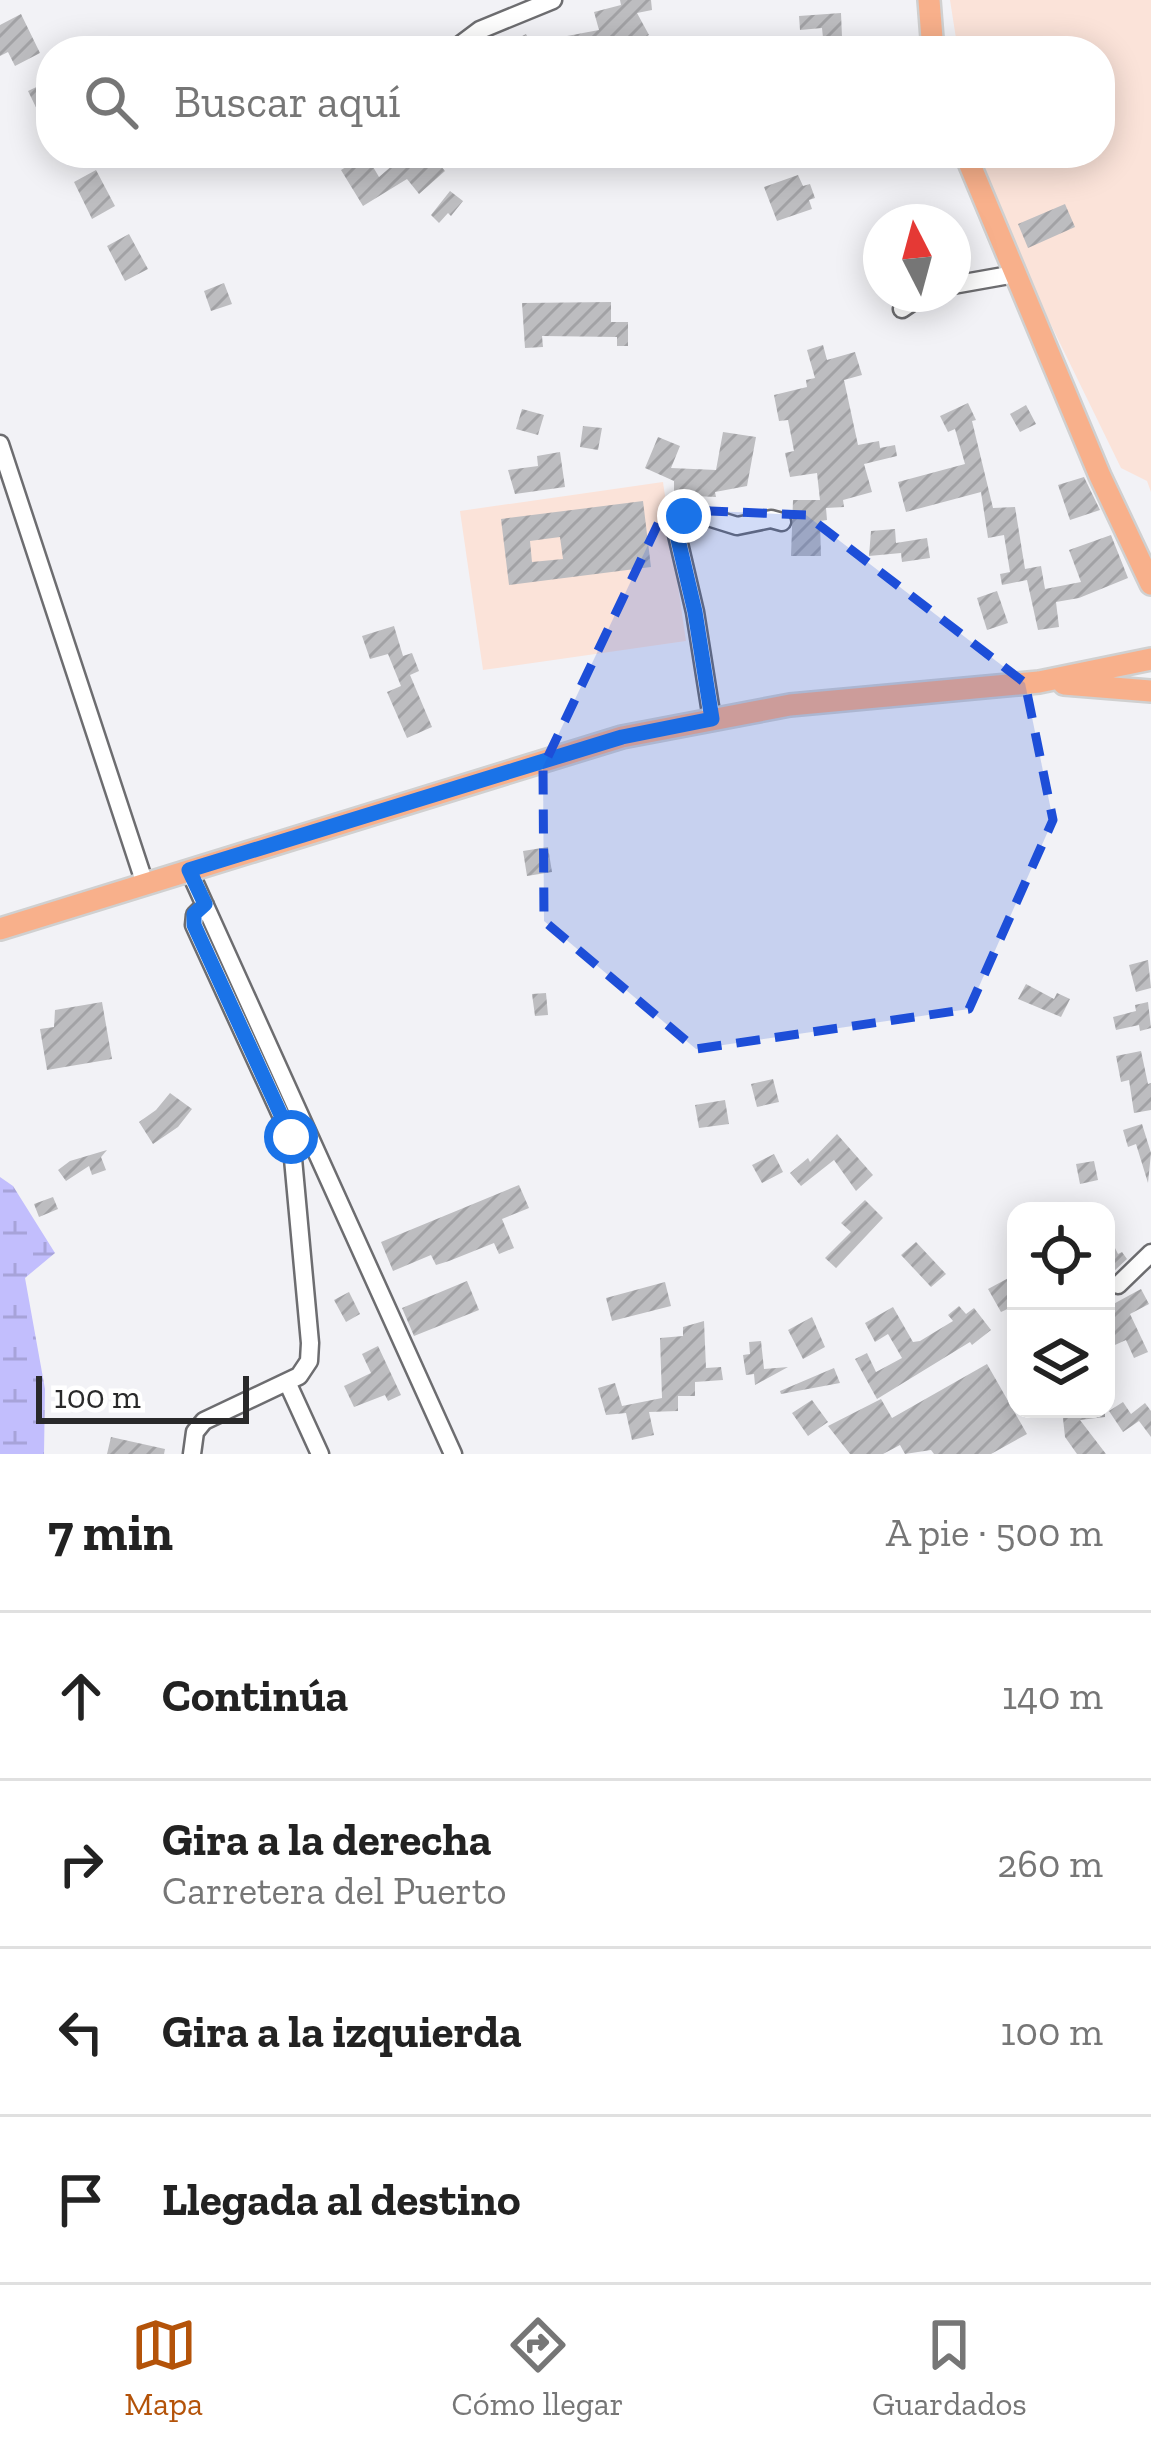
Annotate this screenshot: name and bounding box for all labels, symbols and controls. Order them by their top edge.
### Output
search box [36,36,1115,168]
icon: search [78,69,144,135]
text: Buscar aquí [174,75,401,129]
north arrow [863,204,971,312]
route end [657,489,711,543]
route start [264,1110,318,1164]
map controls [1007,1202,1115,1418]
button: locate [1007,1202,1115,1310]
button: layers [1007,1310,1115,1418]
scale bar [36,1370,249,1423]
text: 100 m [54,1377,141,1416]
text: 7 min [48,1502,173,1563]
text: A pie · 500 m [886,1509,1103,1556]
icon: ahead [48,1663,114,1729]
text: Continúa [162,1669,348,1723]
text: 140 m [1002,1672,1103,1719]
text: Gira a la derecha [162,1813,491,1867]
icon: right [48,1831,114,1897]
text: 260 m [997,1840,1103,1887]
text: Carretera del Puerto [162,1867,506,1914]
icon: left [48,1999,114,2065]
text: Gira a la izquierda [162,2005,522,2059]
text: 100 m [1001,2008,1103,2055]
icon: arrive [48,2167,114,2233]
text: Llegada al destino [162,2173,520,2227]
tab: Mapa [124,2312,203,2423]
tab: Cómo llegar [452,2312,624,2423]
tab: Guardados [872,2312,1027,2423]

